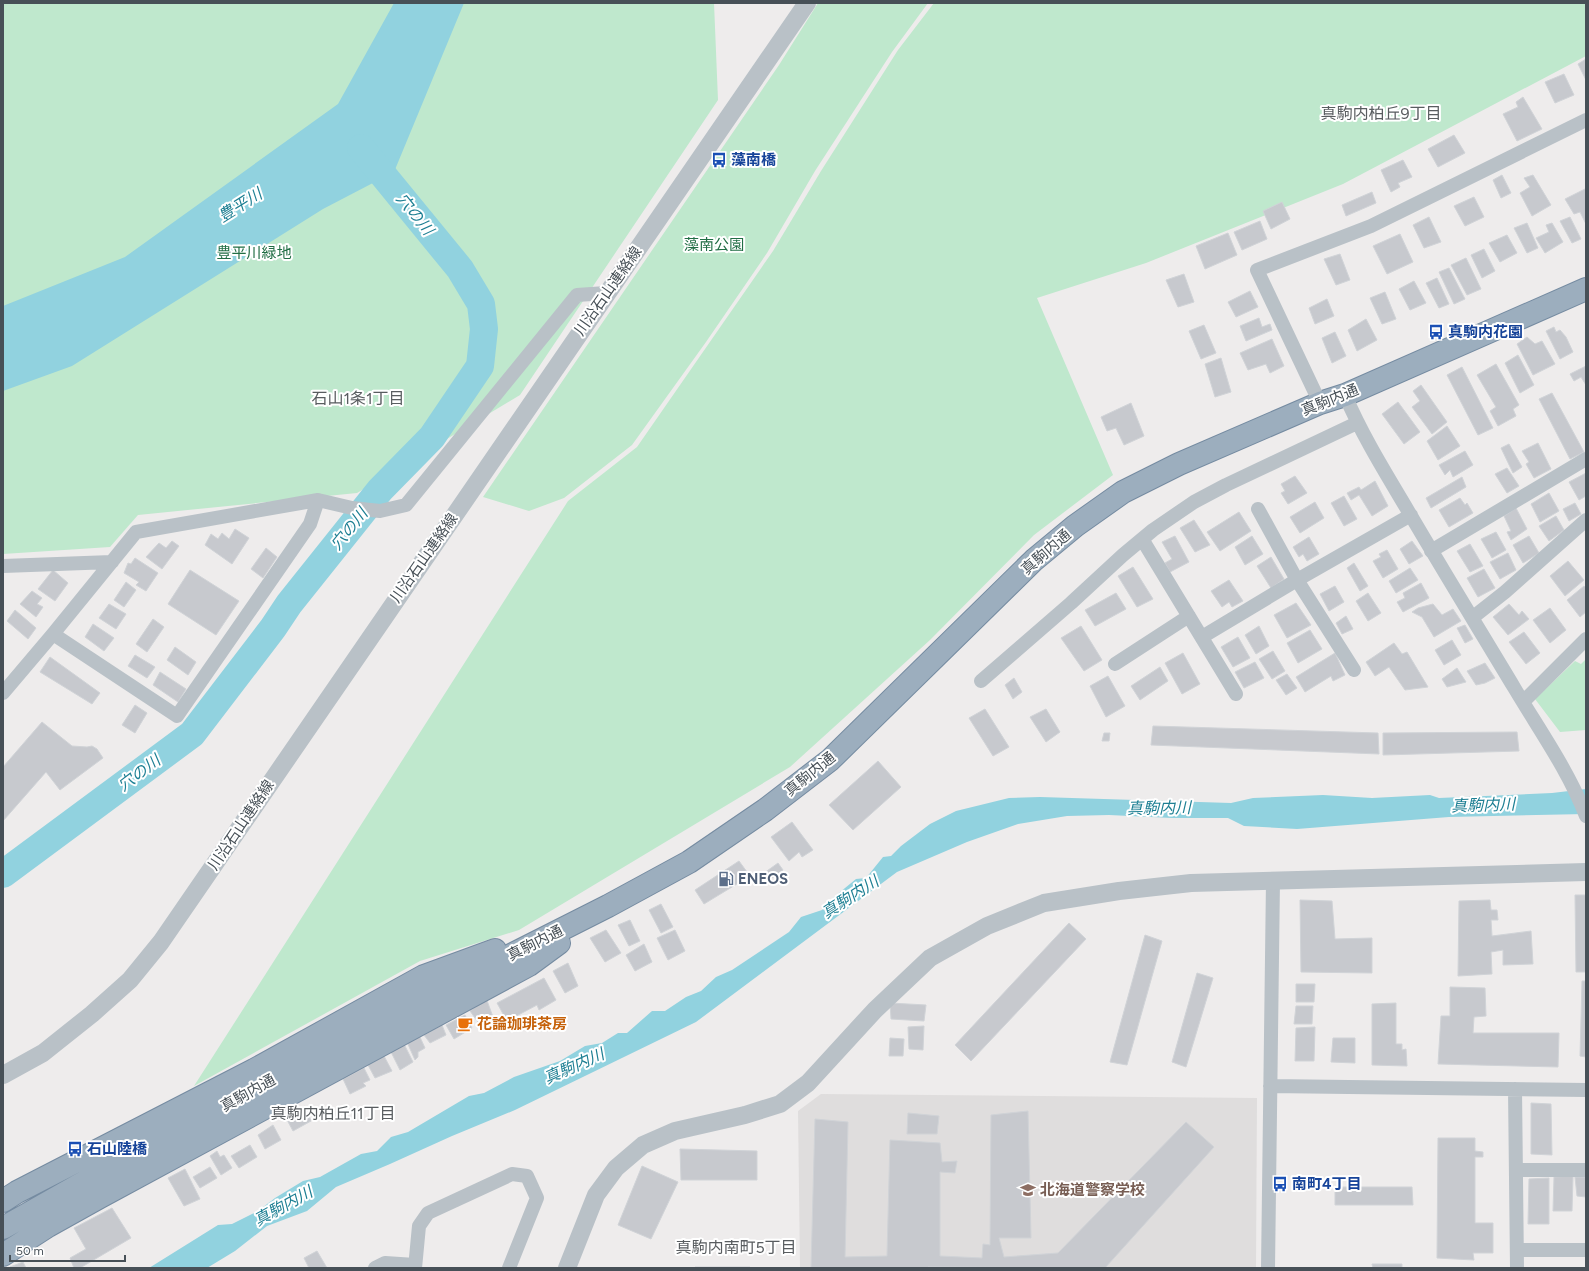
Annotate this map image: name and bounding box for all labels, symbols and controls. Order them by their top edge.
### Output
district label: 真駒内柏丘9丁目 [1320,104,1442,123]
bus stop icon: 藻南橋 [710,151,728,169]
place label: 藻南橋 [731,151,777,169]
water label: 豊平川 [215,183,267,226]
water label: 穴の川 [393,189,439,240]
park label: 藻南公園 [684,236,744,254]
street label: 川沿石山連絡線 [571,243,645,339]
park label: 豊平川緑地 [216,244,292,262]
bus stop icon: 真駒内花園 [1427,323,1445,341]
place label: 真駒内花園 [1448,323,1523,341]
street label: 真駒内通 [1299,380,1361,420]
district label: 石山1条1丁目 [311,389,405,408]
water label: 穴の川 [327,503,373,554]
street label: 川沿石山連絡線 [387,510,461,606]
street label: 真駒内通 [1017,526,1075,578]
street label: 真駒内通 [781,748,839,800]
water label: 穴の川 [114,750,165,795]
street label: 川沿石山連絡線 [204,776,278,874]
water label: 真駒内川 [1451,794,1517,816]
water label: 真駒内川 [1127,798,1193,818]
fuel station icon: ENEOS [717,870,735,888]
place label: ENEOS [738,870,788,888]
water label: 真駒内川 [818,871,884,922]
street label: 真駒内通 [504,921,566,965]
cafe icon: 花論珈琲茶房 [456,1015,474,1033]
place label: 花論珈琲茶房 [477,1015,567,1033]
water label: 真駒内川 [541,1043,609,1088]
street label: 真駒内通 [217,1071,279,1115]
district label: 真駒内柏丘11丁目 [270,1104,396,1123]
bus stop icon: 石山陸橋 [66,1140,84,1158]
place label: 石山陸橋 [87,1140,148,1158]
bus stop icon: 南町4丁目 [1271,1175,1289,1193]
place label: 南町4丁目 [1292,1175,1362,1193]
water label: 真駒内川 [250,1181,317,1230]
school or university icon: 北海道警察学校 [1019,1181,1037,1199]
place label: 北海道警察学校 [1040,1181,1145,1199]
scale bar [10,1237,125,1263]
district label: 真駒内南町5丁目 [675,1238,797,1257]
text: 50 m [16,1244,44,1258]

